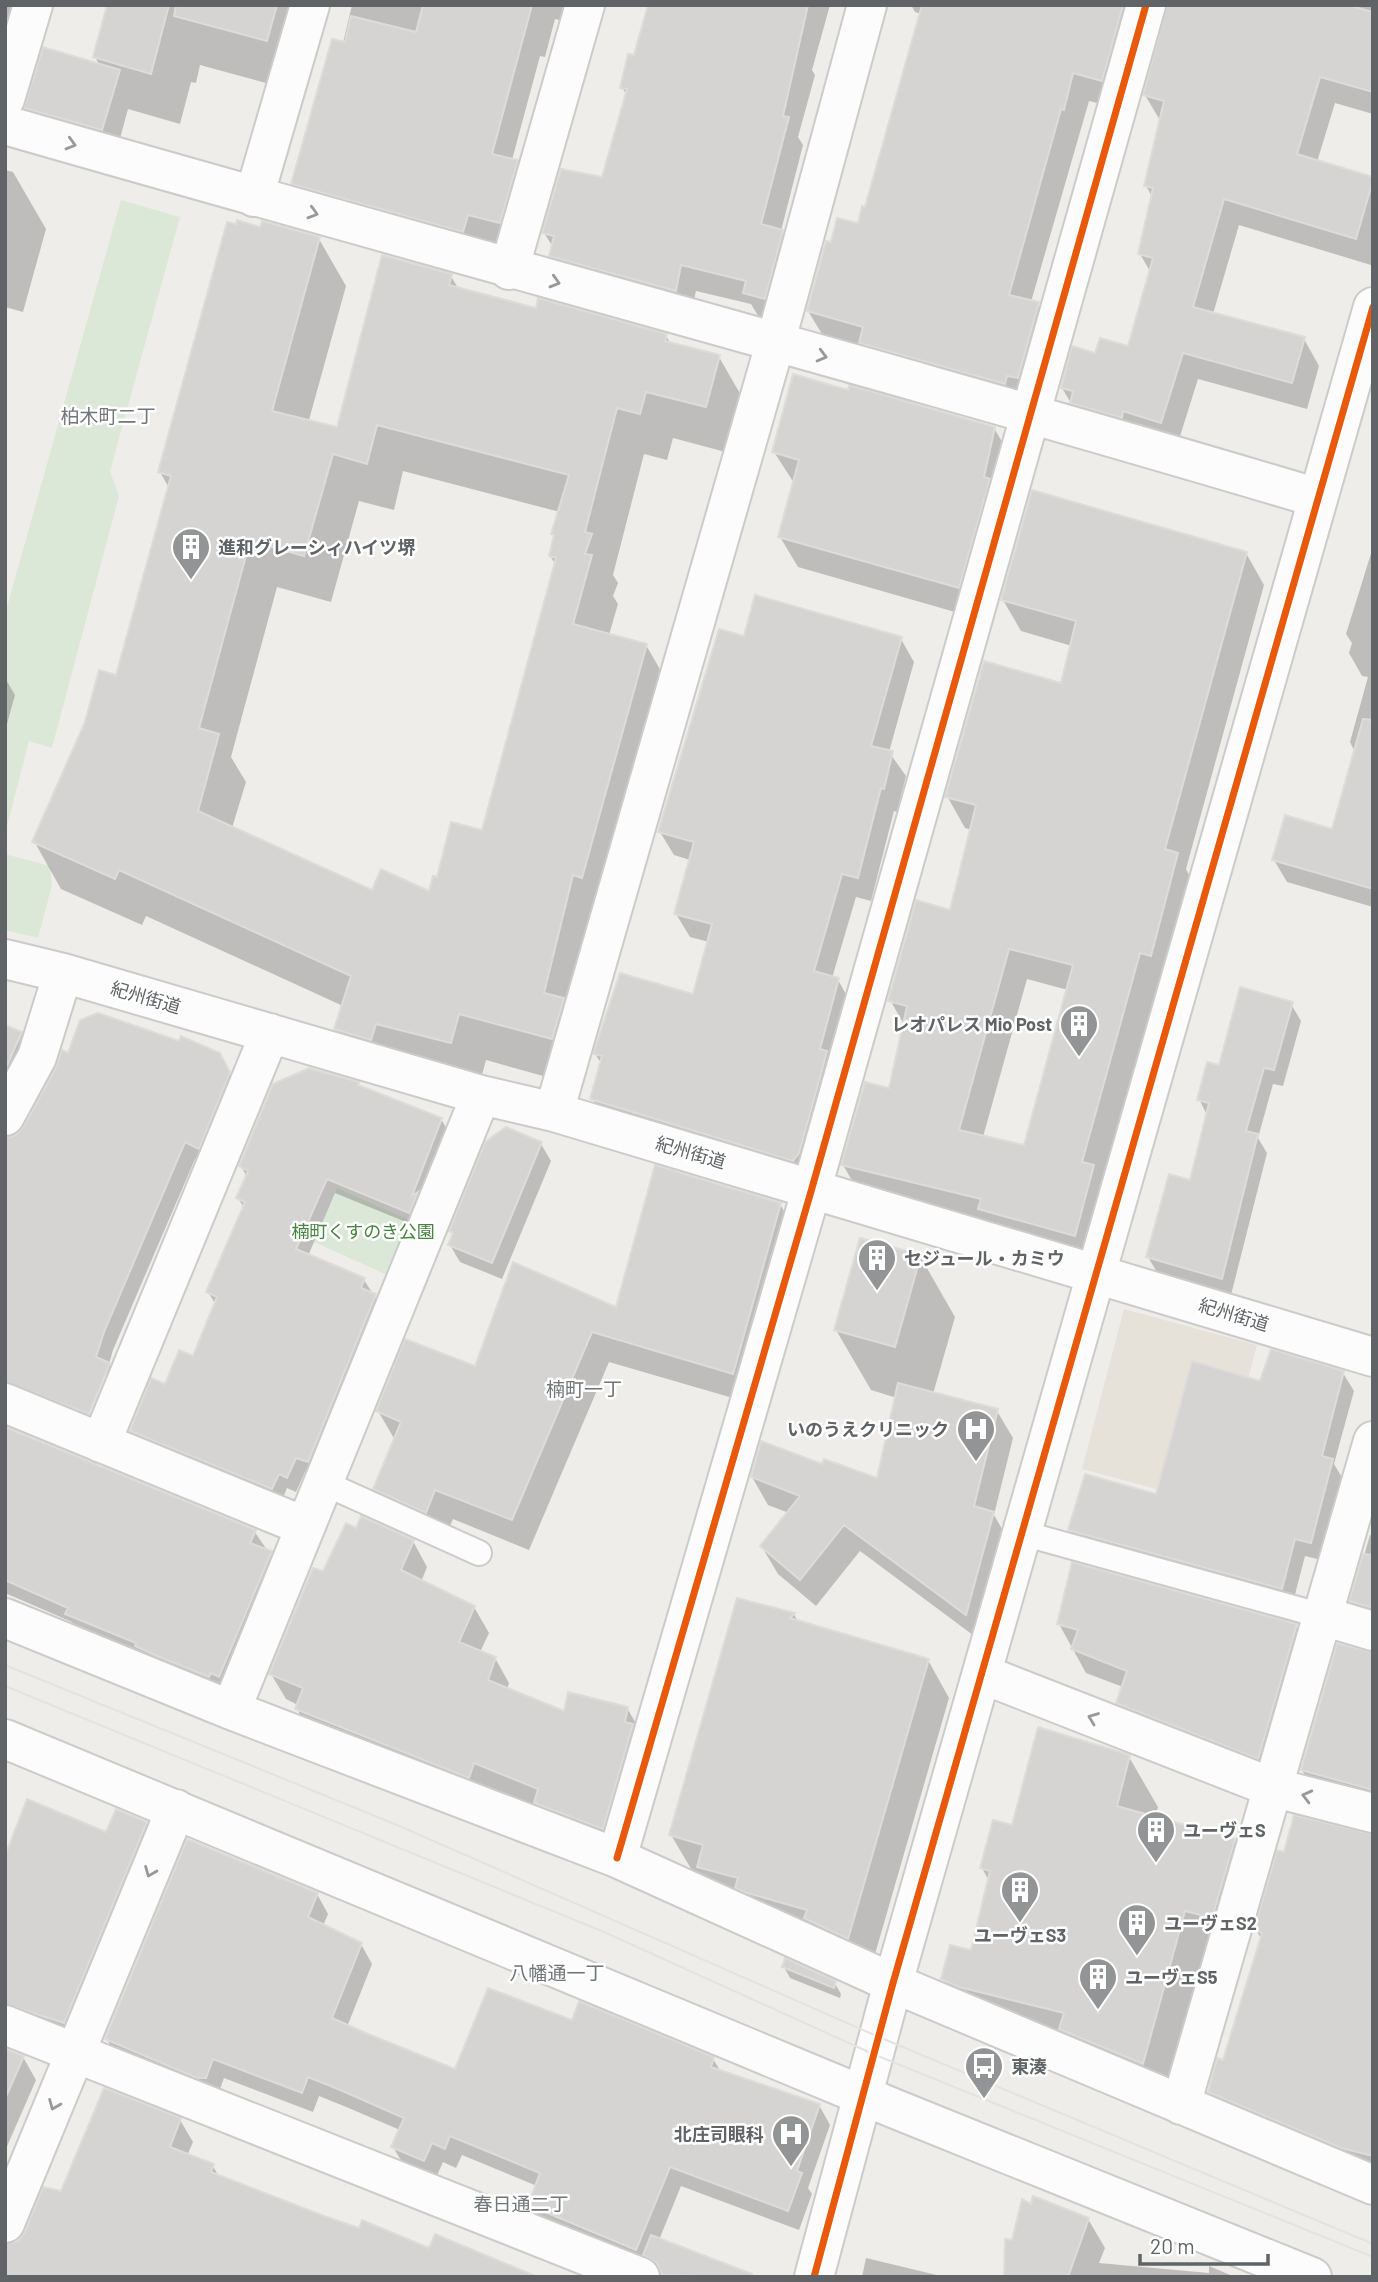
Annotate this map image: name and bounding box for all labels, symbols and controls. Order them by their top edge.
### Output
one-way arrow [65,135,77,150]
one-way arrow [307,205,319,220]
one-way arrow [549,274,561,289]
one-way arrow [816,348,828,362]
district label: 柏木町二丁 [60,404,156,427]
building icon: 進和グレーシィハイツ堺 [170,526,212,581]
place label: 進和グレーシィハイツ堺 [218,536,416,558]
street label: 紀州街道 [108,977,184,1017]
building icon: レオパレス Mio Post [1058,1003,1100,1058]
place label: レオパレス Mio Post [891,1013,1052,1035]
street label: 紀州街道 [653,1132,729,1172]
park label: 楠町くすのき公園 [291,1220,435,1242]
building icon: セジュール・カミウ [856,1237,898,1292]
place label: セジュール・カミウ [904,1247,1065,1269]
street label: 紀州街道 [1196,1293,1272,1335]
district label: 楠町一丁 [546,1377,622,1400]
hospital icon: いのうえクリニック [955,1408,997,1463]
place label: いのうえクリニック [787,1418,949,1440]
one-way arrow [1088,1712,1100,1726]
one-way arrow [1301,1790,1313,1804]
building icon: ユーヴェS [1135,1809,1177,1864]
place label: ユーヴェS [1183,1819,1266,1841]
one-way arrow [145,1865,159,1877]
building icon: ユーヴェS3 [999,1869,1041,1924]
building icon: ユーヴェS2 [1116,1902,1158,1957]
place label: ユーヴェS2 [1164,1912,1257,1934]
place label: ユーヴェS3 [974,1924,1066,1946]
building icon: ユーヴェS5 [1077,1956,1119,2011]
district label: 八幡通一丁 [509,1961,605,1984]
place label: ユーヴェS5 [1125,1966,1218,1988]
bus stop icon: 東湊 [963,2045,1005,2100]
place label: 東湊 [1011,2055,1047,2077]
one-way arrow [48,2098,62,2110]
hospital icon: 北庄司眼科 [770,2113,812,2168]
place label: 北庄司眼科 [674,2123,764,2145]
district label: 春日通二丁 [473,2192,569,2215]
scale bar [1140,2222,1268,2266]
text: 20 m [1150,2233,1195,2258]

